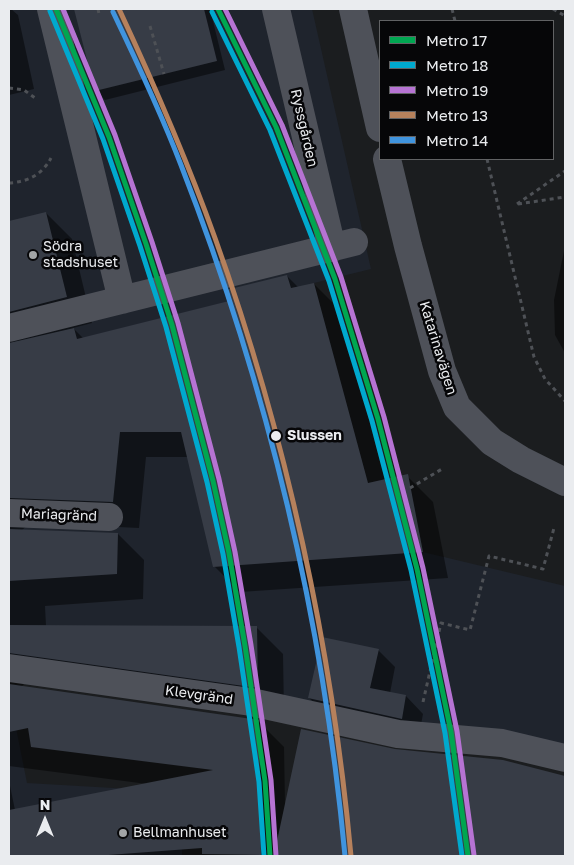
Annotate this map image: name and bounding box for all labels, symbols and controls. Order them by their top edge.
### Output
legend [379,20,554,160]
text: Metro 17 [426,31,487,49]
text: Metro 18 [426,56,488,74]
text: Metro 19 [426,81,488,99]
street label: Ryssgården [287,87,321,169]
text: Metro 13 [426,106,488,124]
text: Metro 14 [426,131,488,149]
place label: Södra stadshuset [43,239,118,272]
marker: Södra stadshuset [27,249,39,261]
street label: Katarinavägen [416,299,460,397]
place label: Slussen [287,428,342,444]
marker: Slussen [269,429,283,443]
street label: Mariagränd [21,505,97,525]
street label: Klevgränd [164,682,234,708]
north arrow [20,795,70,845]
text: N [40,796,50,813]
place label: Bellmanhuset [133,825,227,841]
marker: Bellmanhuset [117,827,129,839]

